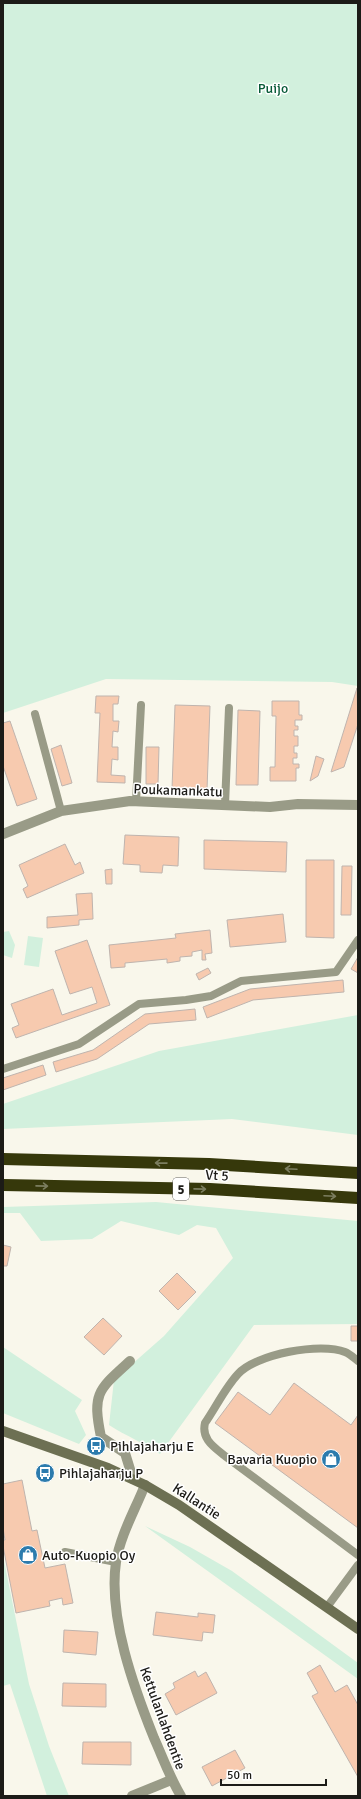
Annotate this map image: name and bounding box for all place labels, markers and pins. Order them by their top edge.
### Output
bus stop icon: Pihlajaharju E [85,1435,107,1457]
place label: Pihlajaharju E [110,1438,194,1455]
shop icon: Bavaria Kuopio [320,1448,342,1470]
place label: Bavaria Kuopio [227,1451,317,1468]
bus stop icon: Pihlajaharju P [34,1462,56,1484]
place label: Pihlajaharju P [59,1465,143,1482]
shop icon: Auto-Kuopio Oy [17,1544,39,1566]
place label: Auto-Kuopio Oy [42,1547,136,1564]

